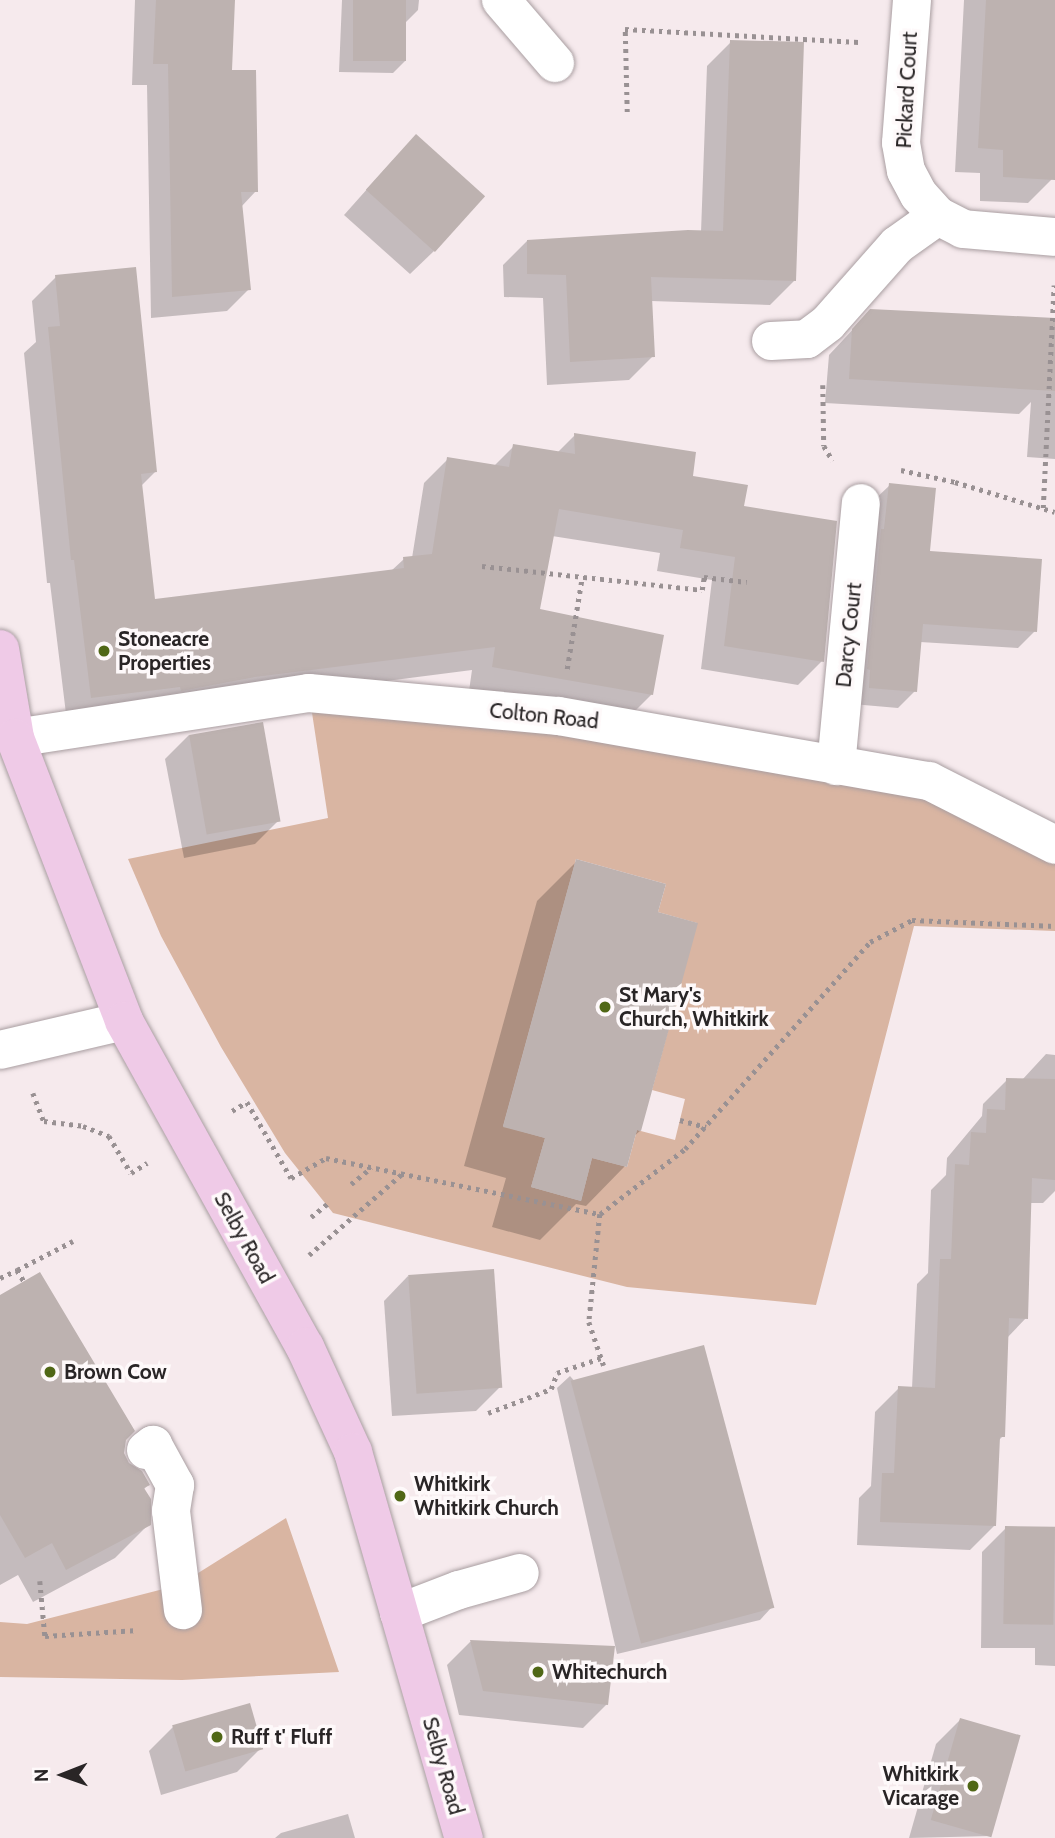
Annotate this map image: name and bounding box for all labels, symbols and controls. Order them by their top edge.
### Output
street label: Pickard Court [891,31,923,149]
street label: Darcy Court [831,581,867,689]
place label: Stoneacre Properties [118,626,211,676]
marker: Stoneacre Properties [96,643,112,659]
street label: Colton Road [488,698,600,734]
place label: St Mary's Church, Whitkirk [619,982,769,1032]
marker: St Mary's Church, Whitkirk [597,999,613,1015]
street label: Selby Road [209,1188,279,1288]
place label: Brown Cow [64,1359,167,1385]
marker: Brown Cow [42,1364,58,1380]
place label: Whitkirk Whitkirk Church [414,1471,559,1521]
marker: Whitkirk Whitkirk Church [392,1488,408,1504]
place label: Whitechurch [552,1659,667,1685]
marker: Whitechurch [530,1664,546,1680]
street label: Selby Road [417,1714,469,1818]
place label: Ruff t' Fluff [231,1724,332,1750]
marker: Ruff t' Fluff [209,1729,225,1745]
north arrow [28,1740,98,1810]
place label: Whitkirk Vicarage [883,1761,959,1811]
text: N [30,1768,53,1782]
marker: Whitkirk Vicarage [965,1778,981,1794]

